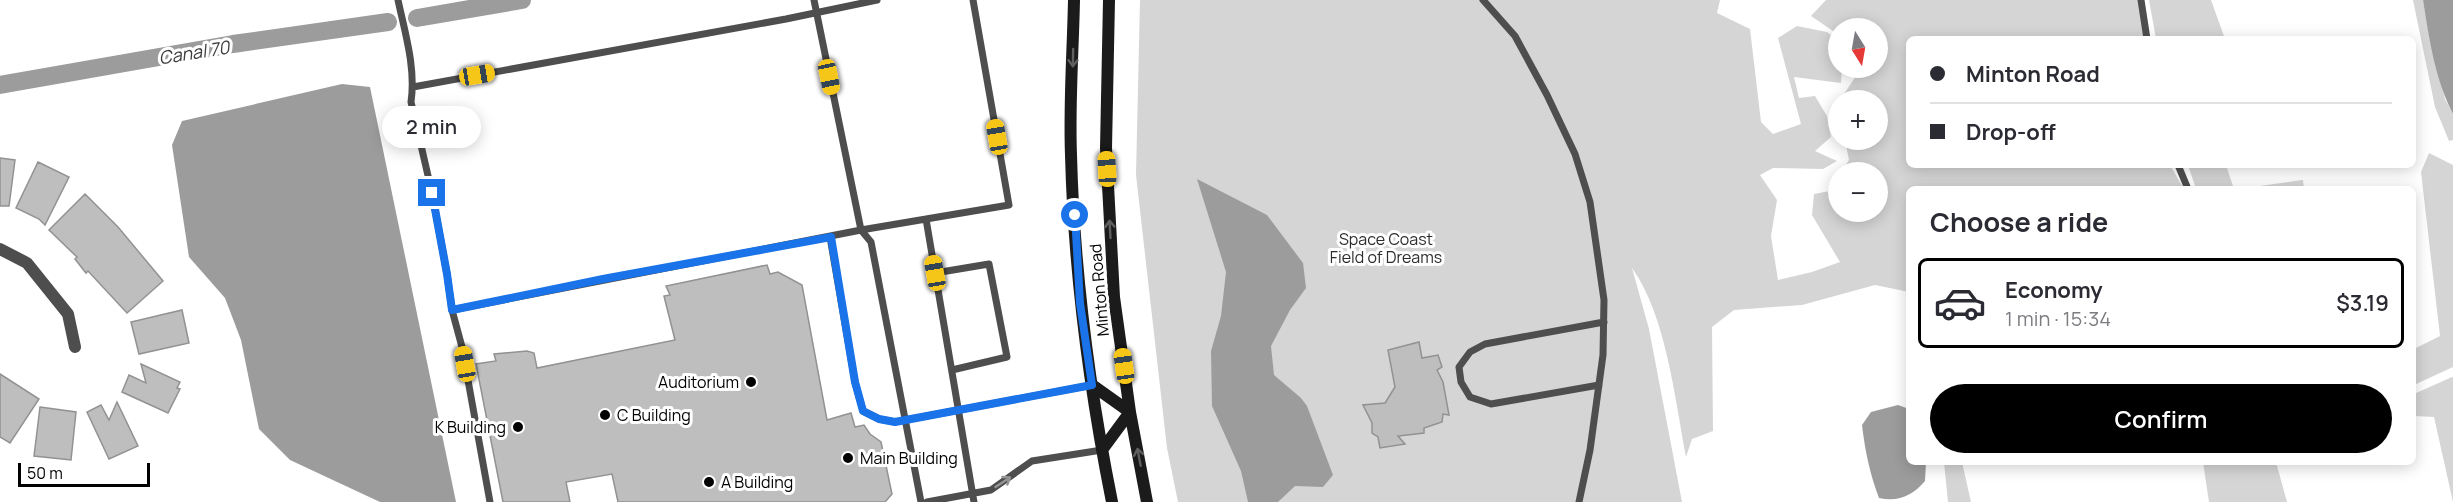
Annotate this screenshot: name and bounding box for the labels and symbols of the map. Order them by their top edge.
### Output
north arrow [1828,18,1888,78]
water label: Canal 70 [157,34,233,69]
one-way arrow [1067,48,1078,68]
car [816,58,842,96]
car [458,63,496,87]
callout: 2 min [382,106,482,148]
car [985,118,1009,156]
car [1097,151,1117,187]
route end [418,179,445,206]
route start [1061,201,1088,228]
one-way arrow [1105,219,1116,239]
park label: Space Coast Field of Dreams [1330,228,1442,268]
street label: Minton Road [1084,243,1114,337]
car [923,254,947,292]
car [453,345,477,383]
car [1113,347,1135,385]
place label: Auditorium [658,371,739,393]
marker: Auditorium [744,375,758,389]
place label: C Building [617,404,691,426]
marker: C Building [598,408,612,422]
place label: K Building [435,416,506,438]
marker: K Building [511,420,525,434]
place label: Main Building [860,447,958,469]
one-way arrow [1133,448,1144,467]
marker: Main Building [841,451,855,465]
scale bar [18,460,150,488]
place label: A Building [721,471,793,493]
marker: A Building [702,475,716,489]
one-way arrow [994,476,1011,488]

